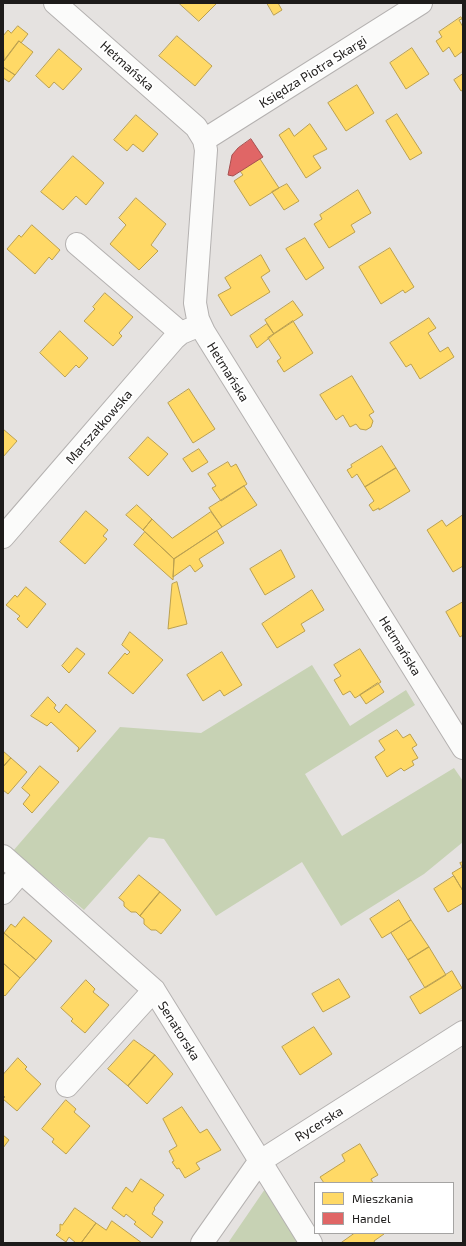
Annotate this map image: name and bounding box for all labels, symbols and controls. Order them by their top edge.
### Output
street label: Księdza Piotra Skargi [256,33,370,111]
street label: Hetmańska [97,38,157,94]
street label: Hetmańska [204,339,252,405]
street label: Marszałkowska [63,387,135,467]
street label: Hetmańska [376,613,424,679]
street label: Senatorska [155,999,203,1063]
street label: Rycerska [292,1103,346,1145]
legend [314,1182,454,1234]
text: Mieszkania [352,1191,413,1205]
text: Handel [352,1211,390,1225]

